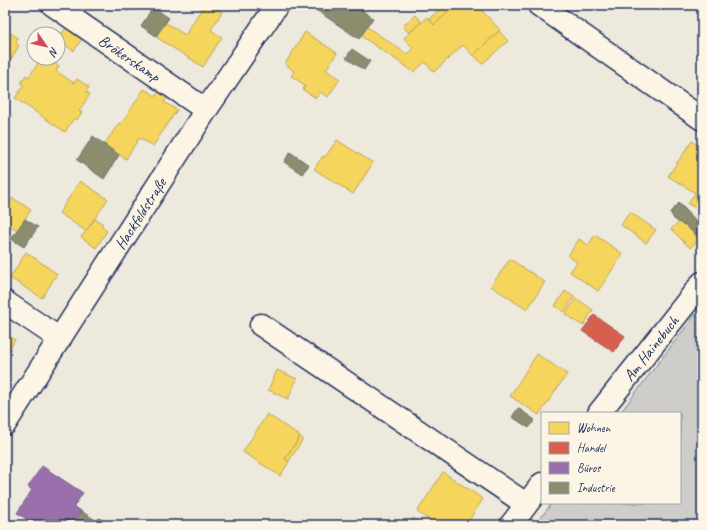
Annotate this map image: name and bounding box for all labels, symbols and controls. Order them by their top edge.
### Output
north arrow [26,26,66,66]
street label: Brökerskamp [94,30,165,87]
text: N [45,45,62,60]
street label: Hackfeldstraße [110,173,172,254]
street label: Am Hainebuch [619,311,684,385]
legend [541,412,681,504]
text: Wohnen [577,420,611,436]
text: Handel [577,440,607,456]
text: Büros [577,460,601,476]
text: Industrie [577,480,616,496]

